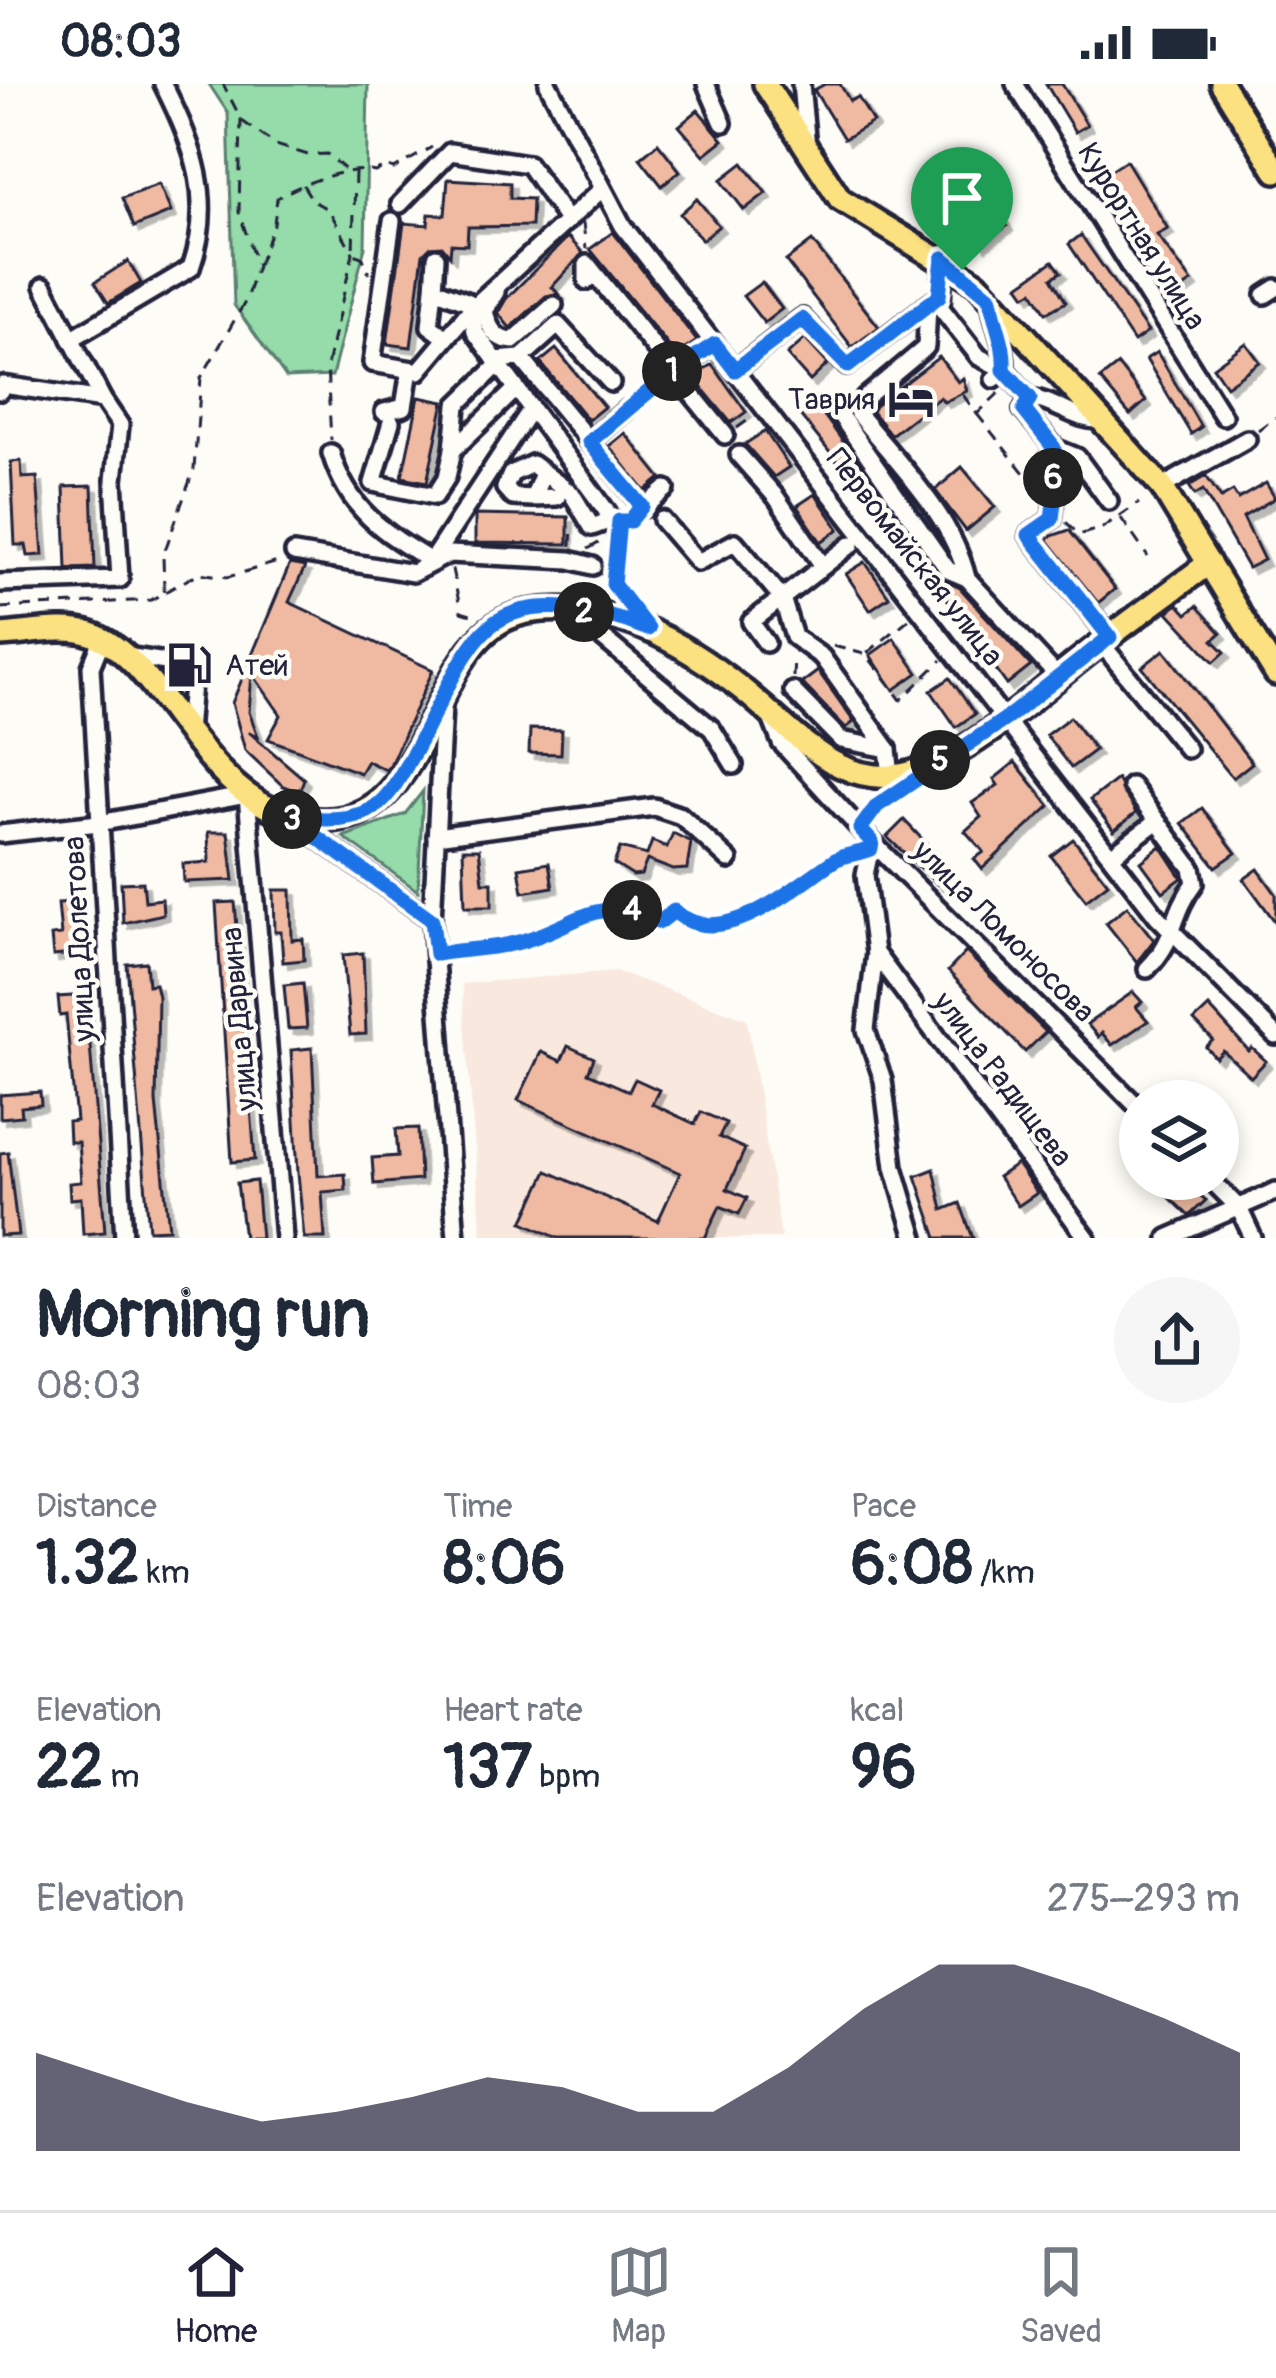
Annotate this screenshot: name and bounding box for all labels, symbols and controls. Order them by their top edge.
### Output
text: 08:03 [60,14,181,70]
street label: Курортная улица [1069,136,1214,337]
pin [911,147,1013,270]
icon: arrive [929,165,995,231]
pin: 1 [642,341,702,401]
text: 1 [666,350,678,391]
hotel icon: Таврия [886,374,936,424]
place label: Таврия [788,381,875,418]
street label: Первомайская улица [818,441,1011,673]
pin: 6 [1023,448,1083,508]
text: 6 [1043,457,1063,498]
pin: 2 [554,582,614,642]
text: 2 [575,591,593,632]
fuel station icon: Атей [164,640,214,690]
place label: Атей [225,647,289,684]
pin: 5 [910,730,970,790]
text: 5 [931,739,949,780]
pin: 3 [262,789,322,849]
text: 3 [283,798,301,839]
street label: улица Ломоносова [904,832,1102,1030]
street label: улица Долетова [56,835,103,1044]
pin: 4 [602,880,662,940]
text: 4 [622,889,642,930]
street label: улица Дарвина [213,926,266,1113]
street label: улица Радищева [924,984,1080,1174]
map controls [1119,1080,1239,1200]
button: layers [1119,1080,1239,1200]
text: Morning run [36,1274,370,1357]
button: share [1114,1277,1240,1403]
text: 08:03 [36,1361,141,1410]
text: Distance [36,1486,157,1527]
text: Time [443,1486,512,1527]
text: Pace [851,1486,916,1527]
text: 1.32 [36,1527,140,1602]
text: 8:06 [443,1527,566,1602]
text: 6:08 [851,1527,973,1602]
text: km [140,1552,190,1593]
text: /km [973,1552,1035,1593]
text: Elevation [36,1690,162,1731]
text: Heart rate [443,1690,582,1731]
text: kcal [851,1690,904,1731]
text: 22 [36,1731,103,1806]
text: 137 [443,1731,532,1806]
text: 96 [851,1731,916,1806]
text: m [103,1756,140,1797]
text: bpm [532,1756,600,1797]
text: Elevation [36,1874,185,1923]
text: 275–293 m [1047,1874,1240,1923]
tab: Home [174,2239,257,2352]
tab: Map [606,2239,672,2352]
tab: Saved [1020,2239,1102,2352]

